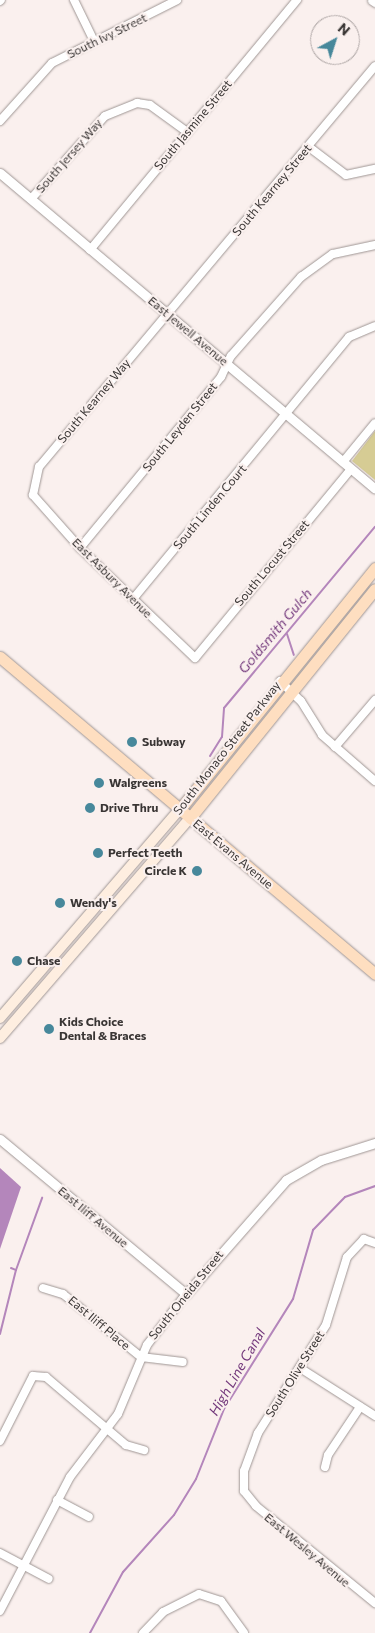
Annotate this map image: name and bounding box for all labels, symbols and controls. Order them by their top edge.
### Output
street label: South Ivy Street [65,10,149,62]
north arrow [310,15,360,65]
text: N [335,19,354,39]
street label: South Jasmine Street [151,77,235,173]
street label: South Jersey Way [33,116,105,196]
street label: South Kearney Street [229,141,315,239]
street label: East Jewell Avenue [145,293,231,369]
street label: South Kearney Way [55,356,133,446]
street label: South Leyden Street [140,380,220,474]
street label: South Linden Court [170,462,250,552]
street label: South Locust Street [232,517,312,609]
street label: East Asbury Avenue [69,535,155,621]
water label: Goldsmith Gulch [235,585,315,677]
street label: South Monaco Street Parkway [170,678,284,818]
place label: Subway [142,735,186,749]
marker: Subway [126,736,138,748]
place label: Walgreens [109,776,167,790]
marker: Walgreens [93,777,105,789]
place label: Drive Thru [100,801,158,815]
marker: Drive Thru [84,802,96,814]
street label: East Evans Avenue [190,816,276,892]
place label: Perfect Teeth [108,846,183,860]
marker: Perfect Teeth [92,847,104,859]
place label: Circle K [145,864,187,878]
marker: Circle K [191,865,203,877]
place label: Wendy's [70,896,117,910]
marker: Wendy's [54,897,66,909]
place label: Chase [27,954,60,968]
marker: Chase [11,955,23,967]
place label: Kids Choice Dental & Braces [59,1015,146,1043]
marker: Kids Choice Dental & Braces [43,1023,55,1035]
street label: East Iliff Avenue [55,1184,131,1250]
street label: South Oneida Street [146,1248,226,1342]
street label: East Iliff Place [65,1293,133,1353]
water label: High Line Canal [205,1325,269,1419]
street label: South Olive Street [263,1328,327,1420]
street label: East Wesley Avenue [261,1510,353,1590]

